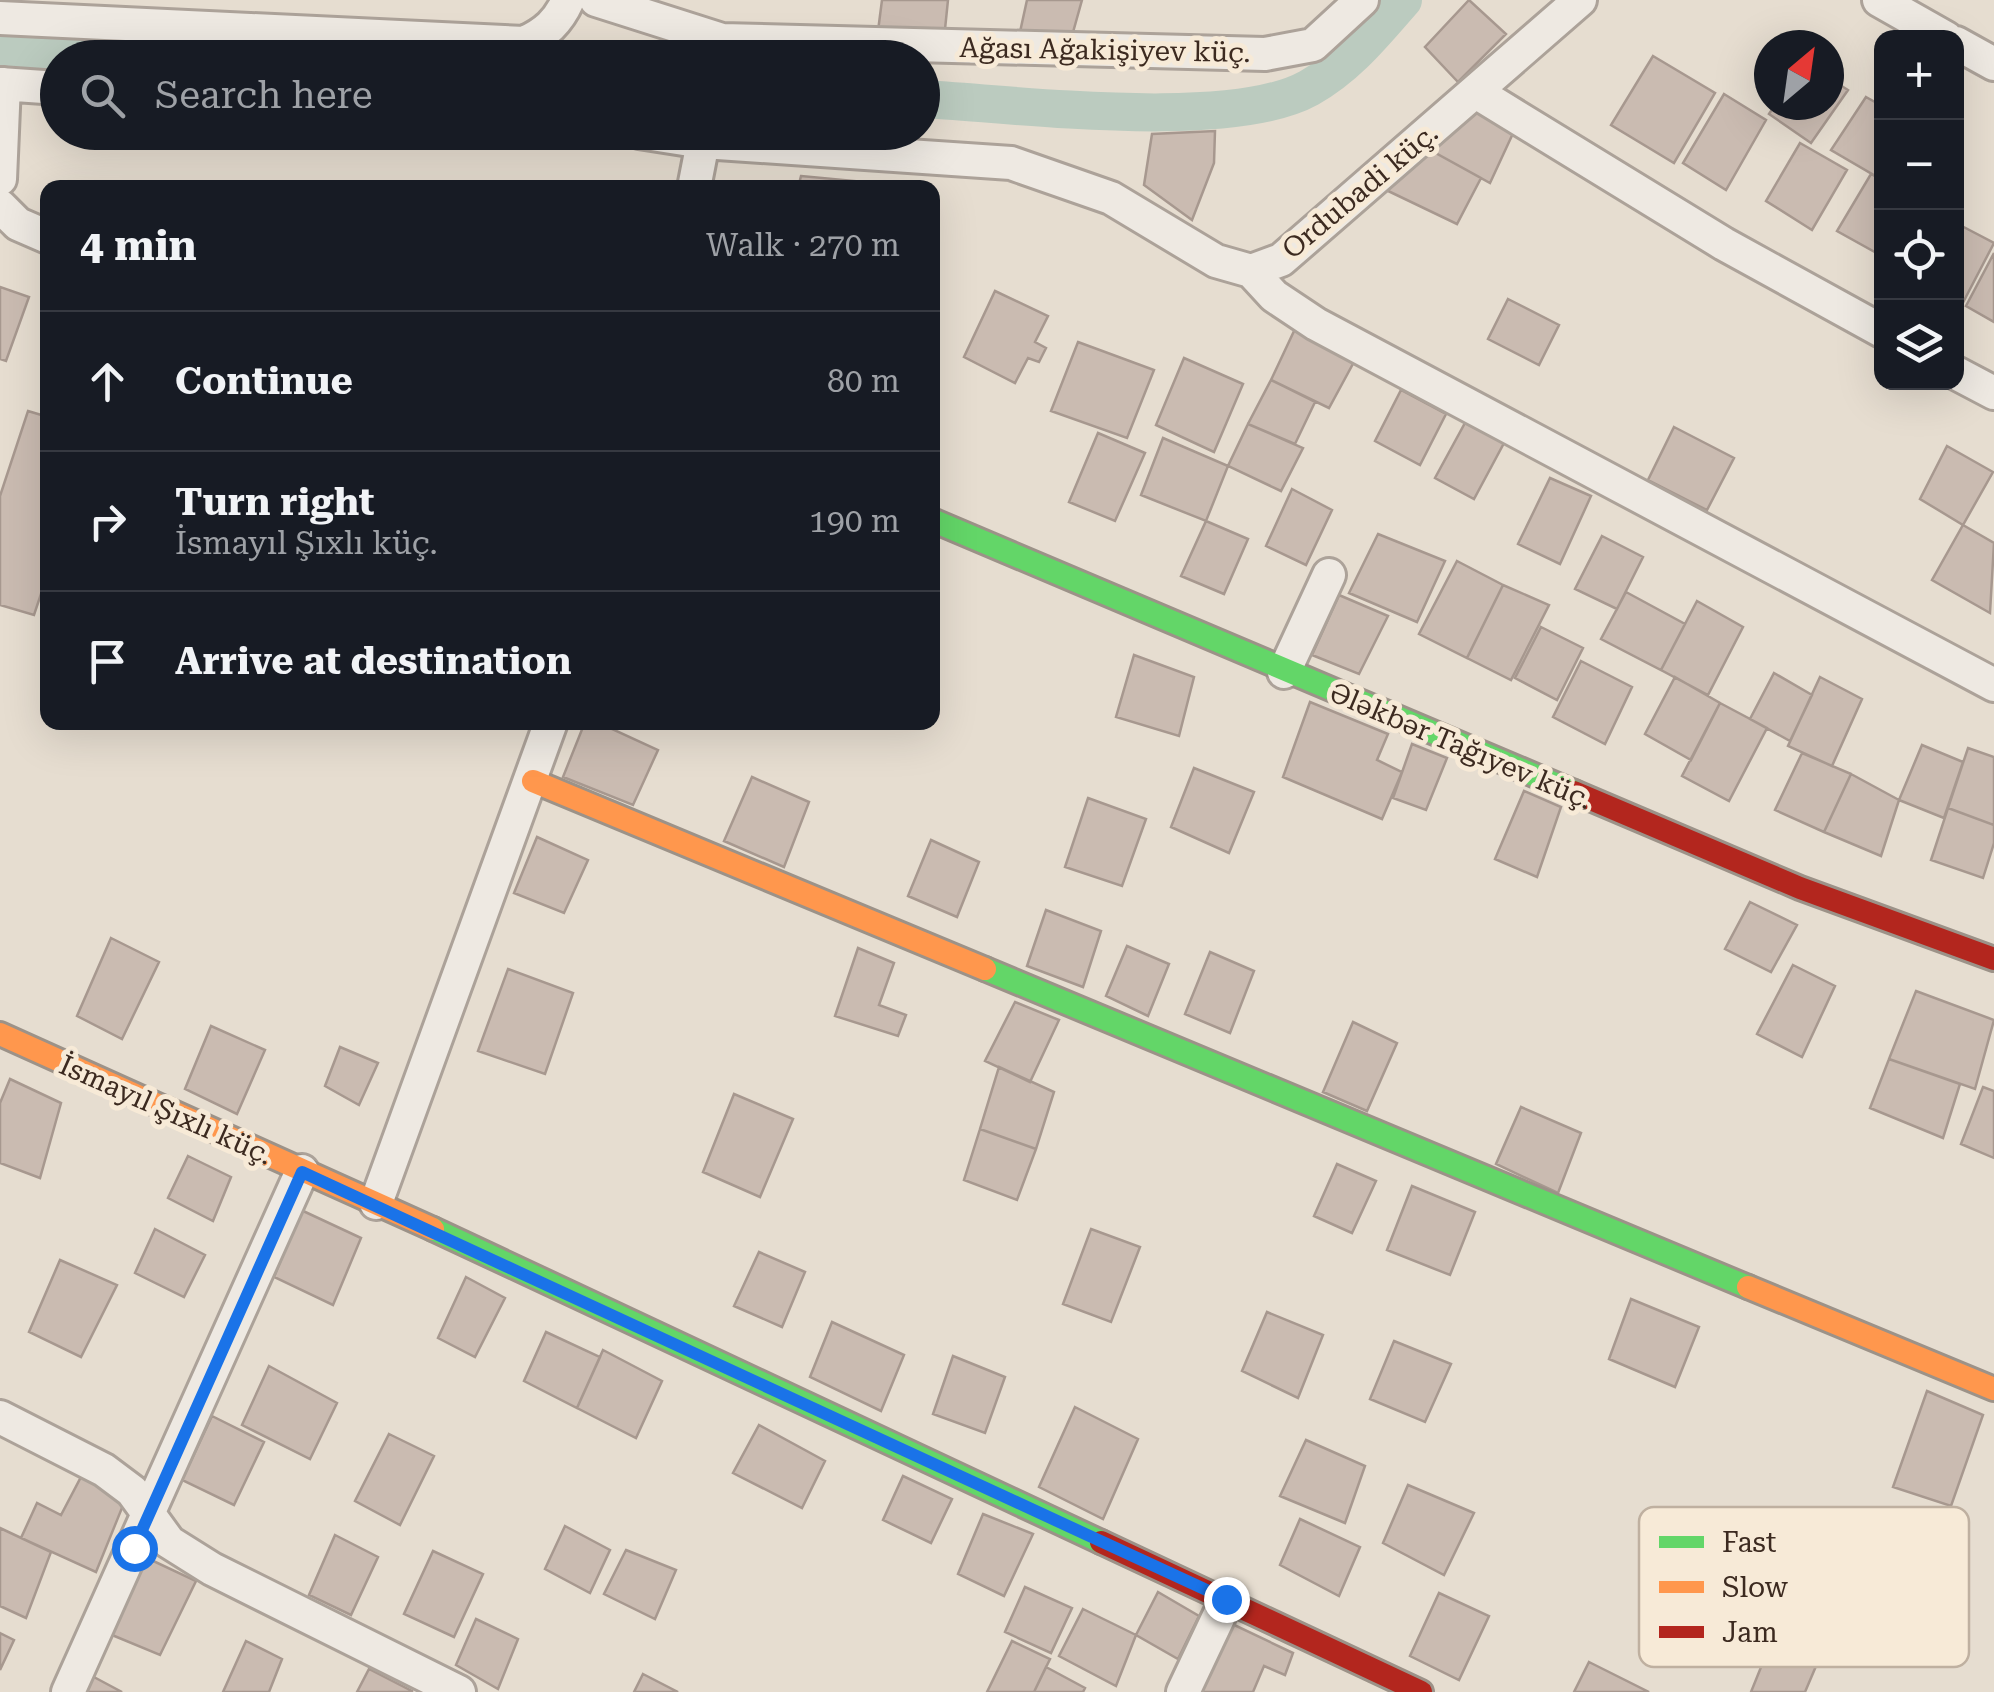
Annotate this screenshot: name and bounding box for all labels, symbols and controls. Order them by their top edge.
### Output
north arrow [1754,30,1844,120]
map controls [1874,30,1964,390]
button: + [1874,30,1964,120]
street label: Ağası Ağakişiyev küç. [959,31,1251,69]
search box [40,40,940,150]
icon: search [75,68,130,123]
text: Search here [155,73,373,117]
street label: Ordubadi küç. [1275,116,1445,266]
button: − [1874,120,1964,210]
button: locate [1874,210,1964,300]
text: 4 min [80,221,197,270]
text: Walk · 270 m [706,226,900,264]
button: layers [1874,300,1964,390]
icon: ahead [80,354,135,409]
text: Continue [175,359,353,403]
text: 80 m [827,362,900,400]
text: Turn right [175,480,374,524]
icon: right [80,494,135,549]
text: 190 m [809,502,900,540]
text: İsmayıl Şıxlı küç. [175,524,438,562]
icon: arrive [80,634,135,689]
text: Arrive at destination [175,639,571,683]
street label: Ələkbər Tağıyev küç. [1325,676,1597,816]
street label: İsmayıl Şıxlı küç. [54,1048,278,1172]
legend [1639,1507,1969,1667]
route start [112,1526,158,1572]
text: Fast [1722,1526,1776,1559]
text: Slow [1722,1571,1789,1604]
route end [1204,1577,1250,1623]
text: Jam [1722,1616,1778,1649]

